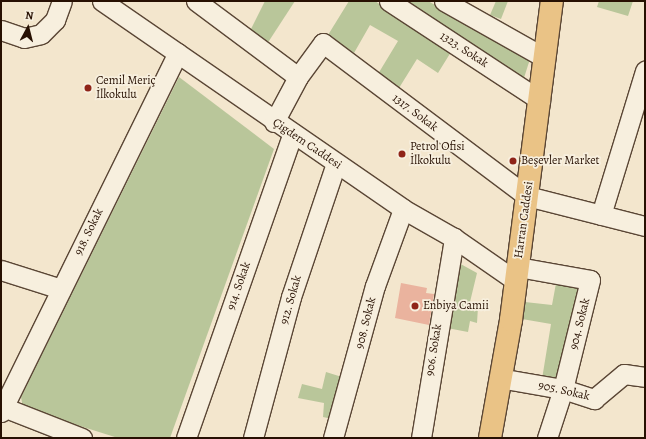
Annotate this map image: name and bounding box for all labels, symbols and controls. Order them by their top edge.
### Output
north arrow [8,8,48,48]
text: N [25,8,34,24]
street label: 1323. Sokak [437,29,491,71]
place label: Cemil Meriç İlkokulu [96,74,156,102]
marker: Cemil Meriç İlkokulu [83,83,93,93]
street label: 1317. Sokak [389,91,441,135]
street label: Çigdem Caddesi [270,116,344,172]
place label: Petrol Ofisi İlkokulu [410,140,465,168]
marker: Petrol Ofisi İlkokulu [397,149,407,159]
place label: Beşevler Market [521,154,600,168]
marker: Beşevler Market [508,156,518,166]
street label: Harran Caddesi [511,181,537,259]
street label: 918. Sokak [71,206,107,258]
street label: 914. Sokak [224,260,254,312]
street label: 912. Sokak [277,274,305,326]
street label: 908. Sokak [353,296,379,350]
street label: 904. Sokak [567,297,593,351]
place label: Enbiya Camii [423,299,489,313]
marker: Enbiya Camii [410,301,420,311]
street label: 906. Sokak [423,323,445,377]
street label: 905. Sokak [537,378,591,404]

